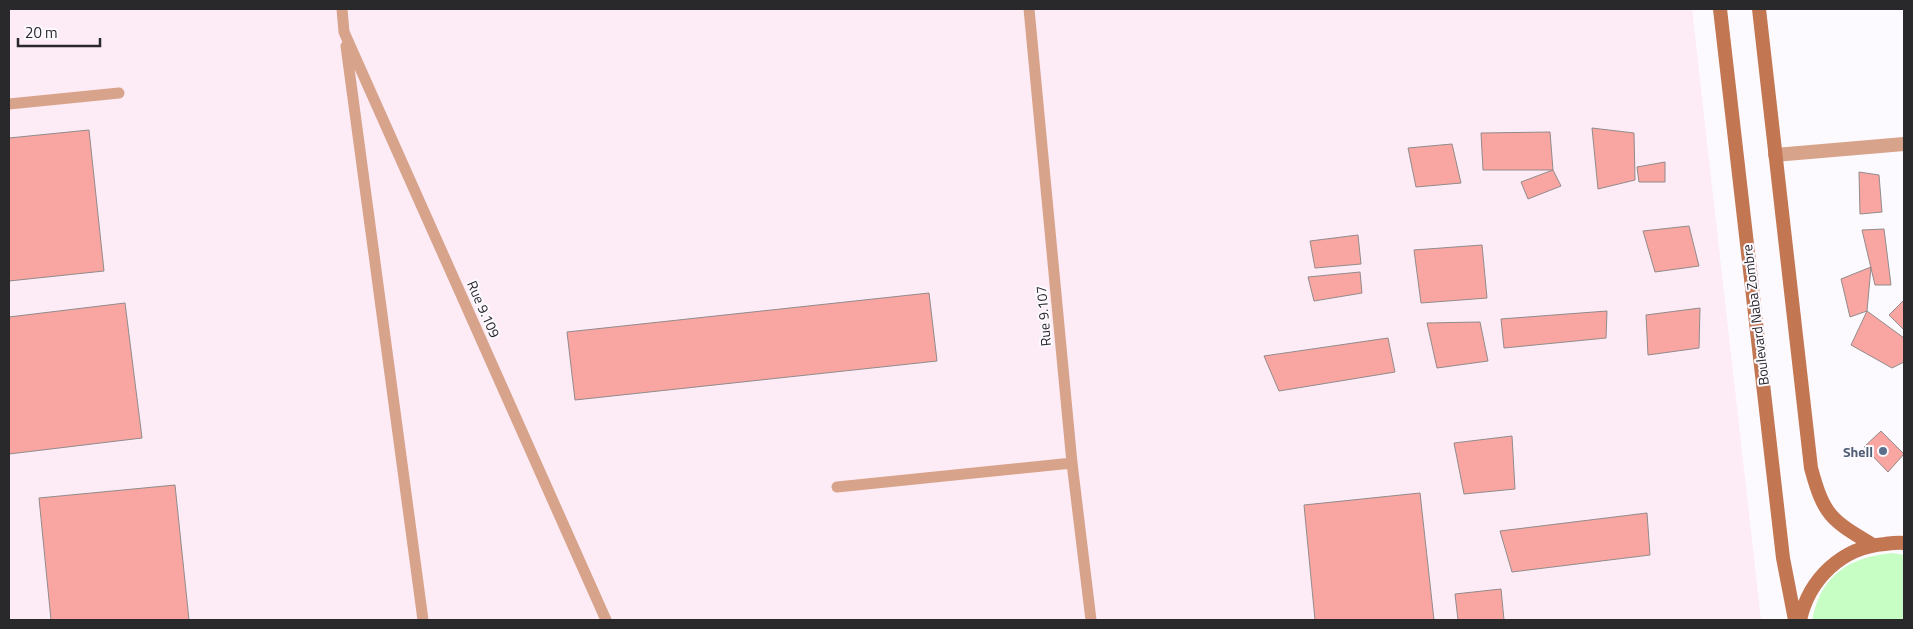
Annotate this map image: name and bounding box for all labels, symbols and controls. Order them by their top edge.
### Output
scale bar [18,15,100,47]
text: 20 m [25,21,58,44]
street label: Boulevard Naba Zombre [1736,243,1774,387]
street label: Rue 9.109 [462,277,506,341]
street label: Rue 9.107 [1030,285,1056,347]
place label: Shell [1843,441,1873,462]
marker: Shell [1877,445,1889,457]

